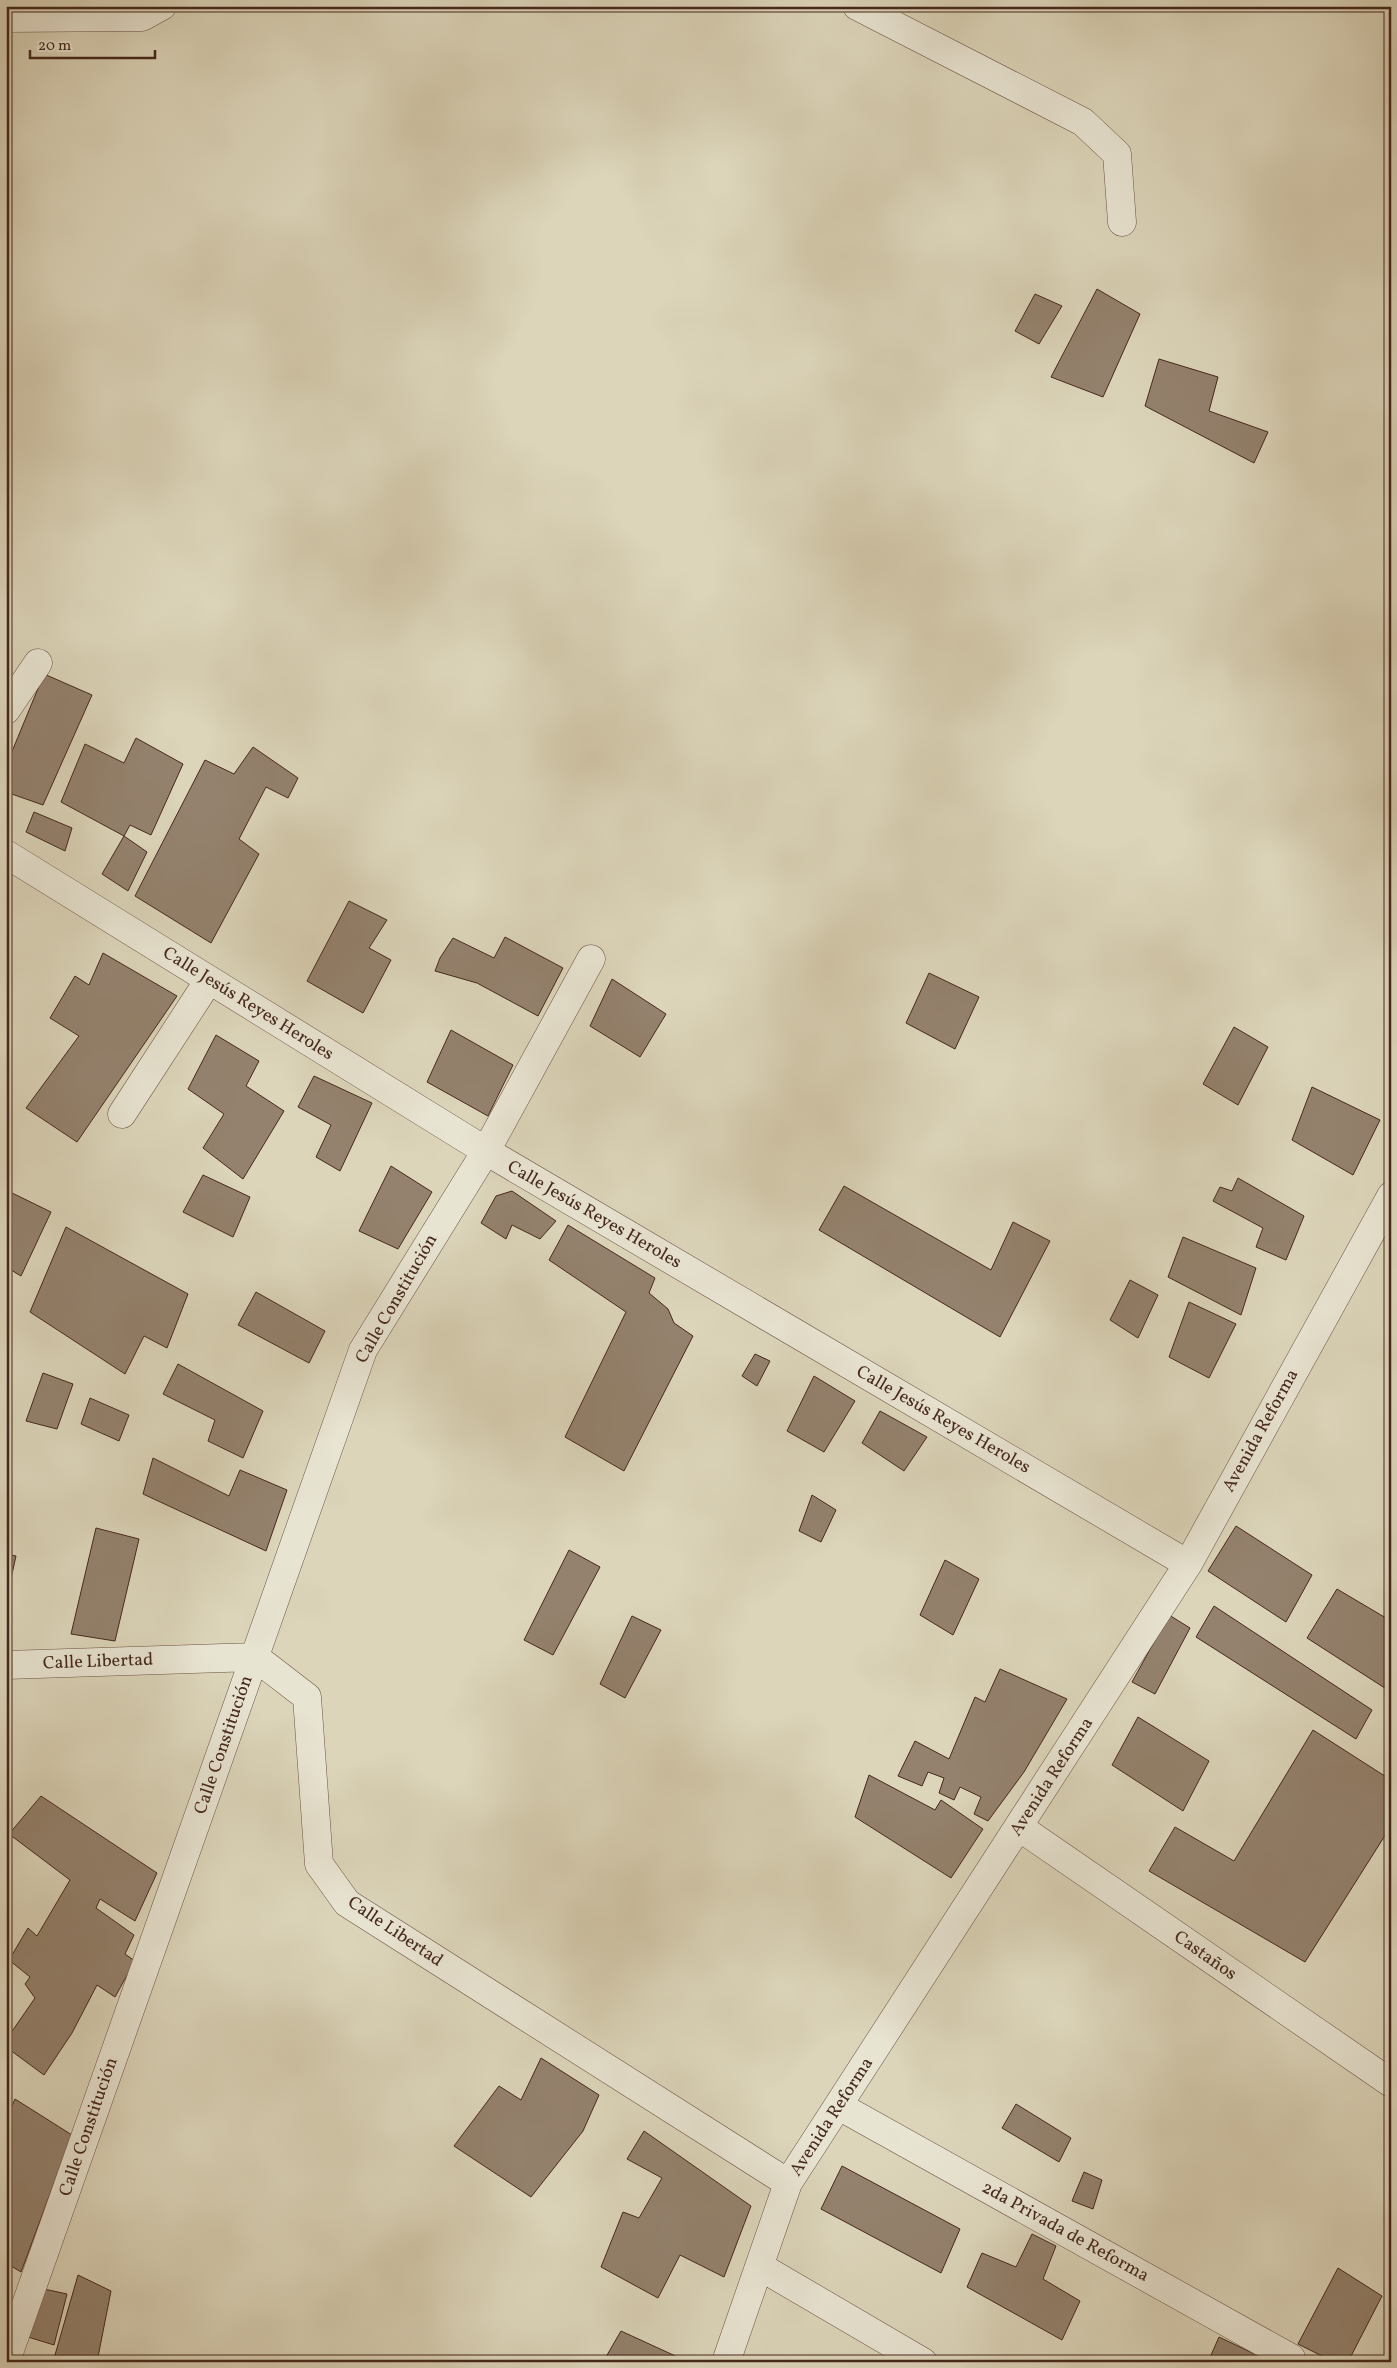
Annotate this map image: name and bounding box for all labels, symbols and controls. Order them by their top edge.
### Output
scale bar [30,28,155,60]
text: 20 m [38,36,71,57]
street label: Calle Jesús Reyes Heroles [158,941,338,1067]
street label: Calle Jesús Reyes Heroles [502,1155,686,1275]
street label: Calle Constitución [350,1230,444,1368]
street label: Calle Jesús Reyes Heroles [851,1360,1035,1480]
street label: Avenida Reforma [1217,1365,1305,1497]
street label: Calle Libertad [42,1648,154,1676]
street label: Calle Constitución [189,1672,260,1818]
street label: Avenida Reforma [1004,1713,1100,1841]
street label: Calle Libertad [342,1891,448,1973]
street label: Castaños [1168,1925,1242,1987]
street label: Avenida Reforma [784,2053,880,2181]
street label: Calle Constitución [54,2054,125,2200]
street label: 2da Privada de Reforma [977,2176,1153,2289]

